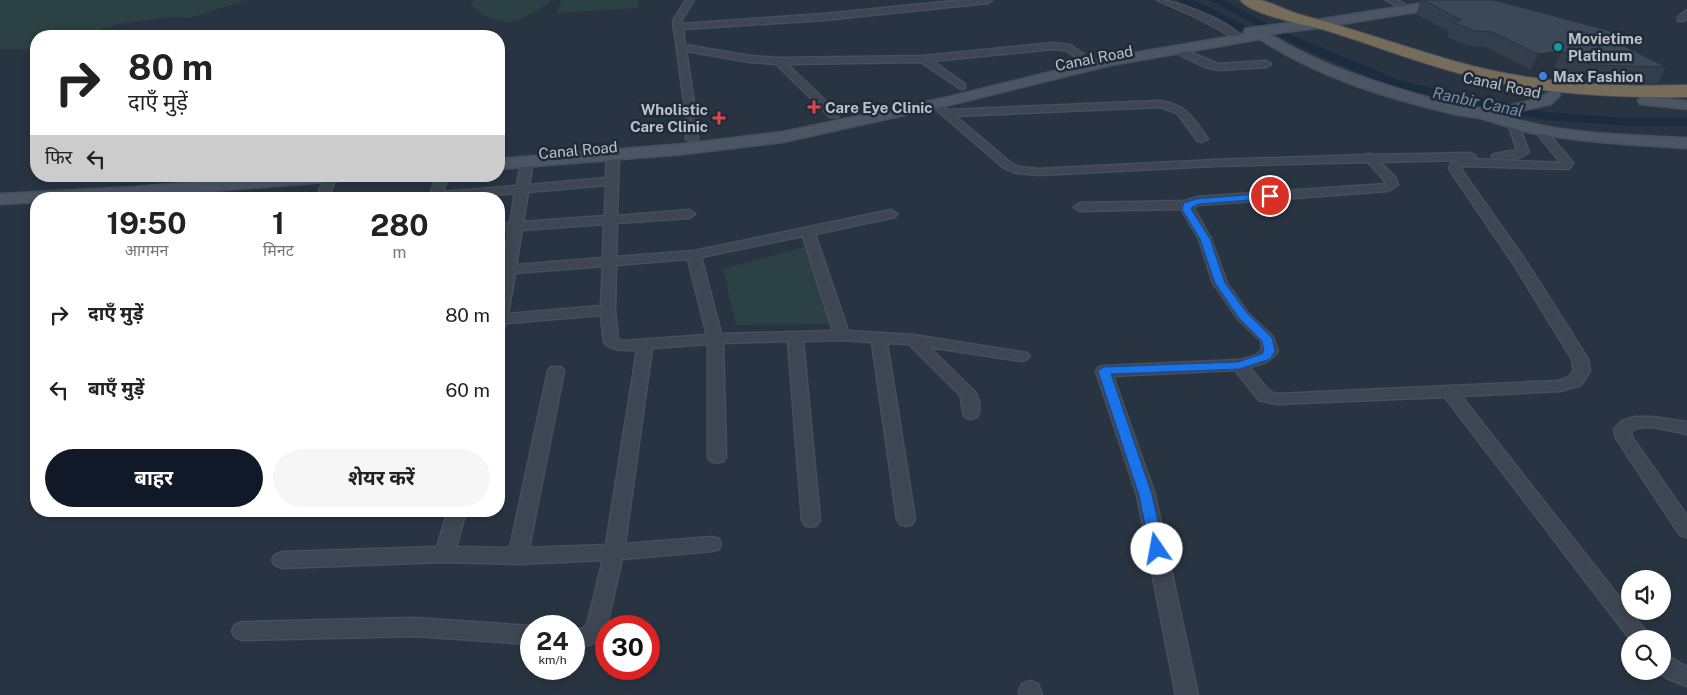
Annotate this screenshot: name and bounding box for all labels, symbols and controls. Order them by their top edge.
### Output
place label: Movietime Platinum [1568,30,1643,64]
marker: Movietime Platinum [1552,41,1564,53]
street label: Canal Road [1054,42,1134,74]
text: 80 m [128,47,213,88]
icon: right [45,50,110,115]
street label: Canal Road [1462,68,1542,102]
place label: Max Fashion [1553,68,1643,85]
marker: Max Fashion [1537,70,1549,82]
water label: Ranbir Canal [1431,83,1525,121]
text: दाएँ मुड़ें [128,89,188,115]
place label: Care Eye Clinic [825,99,932,116]
marker: Care Eye Clinic [807,100,821,114]
place label: Wholistic Care Clinic [630,101,708,135]
marker: Wholistic Care Clinic [712,111,726,125]
street label: Canal Road [538,138,618,162]
icon: left [82,145,110,173]
text: फिर [45,146,72,168]
pin [1249,175,1291,217]
icon: arrive [1256,182,1284,210]
text: 19:50 [106,205,187,241]
text: 1 [272,205,285,241]
text: 280 [370,207,429,243]
text: आगमन [125,241,168,260]
text: मिनट [263,241,294,260]
text: m [392,243,406,262]
icon: right [45,301,73,329]
text: दाएँ मुड़ें [88,302,143,324]
text: 80 m [445,304,490,326]
icon: left [45,376,73,404]
text: बाएँ मुड़ें [88,377,144,399]
text: 60 m [446,379,490,401]
button: बाहर [45,449,263,507]
button: शेयर करें [273,449,490,507]
position arrow [1130,522,1182,574]
map controls [1621,570,1671,680]
button: sound [1621,570,1671,620]
speed limit sign: 30 [595,615,660,680]
text: 24 [536,626,569,656]
button: search [1621,630,1671,680]
text: km/h [538,653,567,667]

